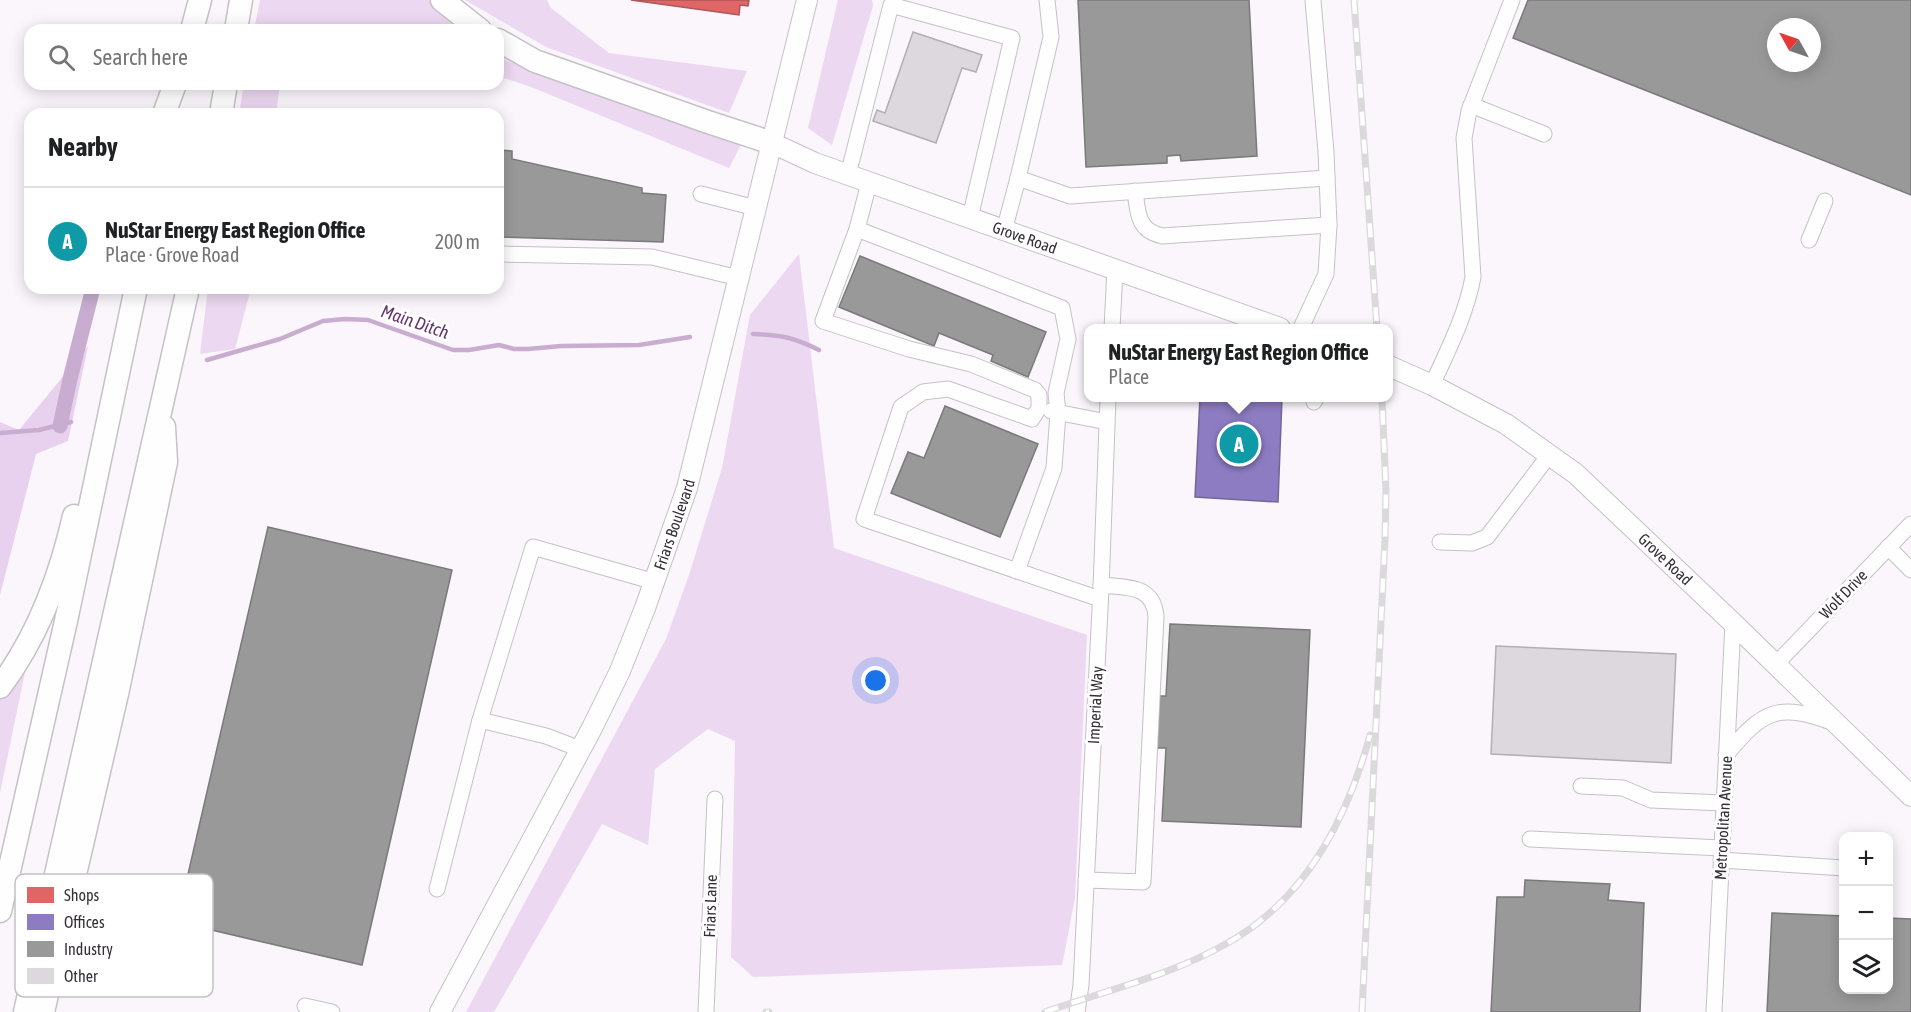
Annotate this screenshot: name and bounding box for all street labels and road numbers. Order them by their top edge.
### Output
street label: Grove Road [990,218,1059,257]
street label: Friars Boulevard [650,477,698,572]
street label: Grove Road [1635,529,1696,589]
street label: Wolf Drive [1815,566,1871,622]
street label: Imperial Way [1084,665,1107,744]
street label: Metropolitan Avenue [1711,756,1736,881]
street label: Friars Lane [700,874,720,938]

